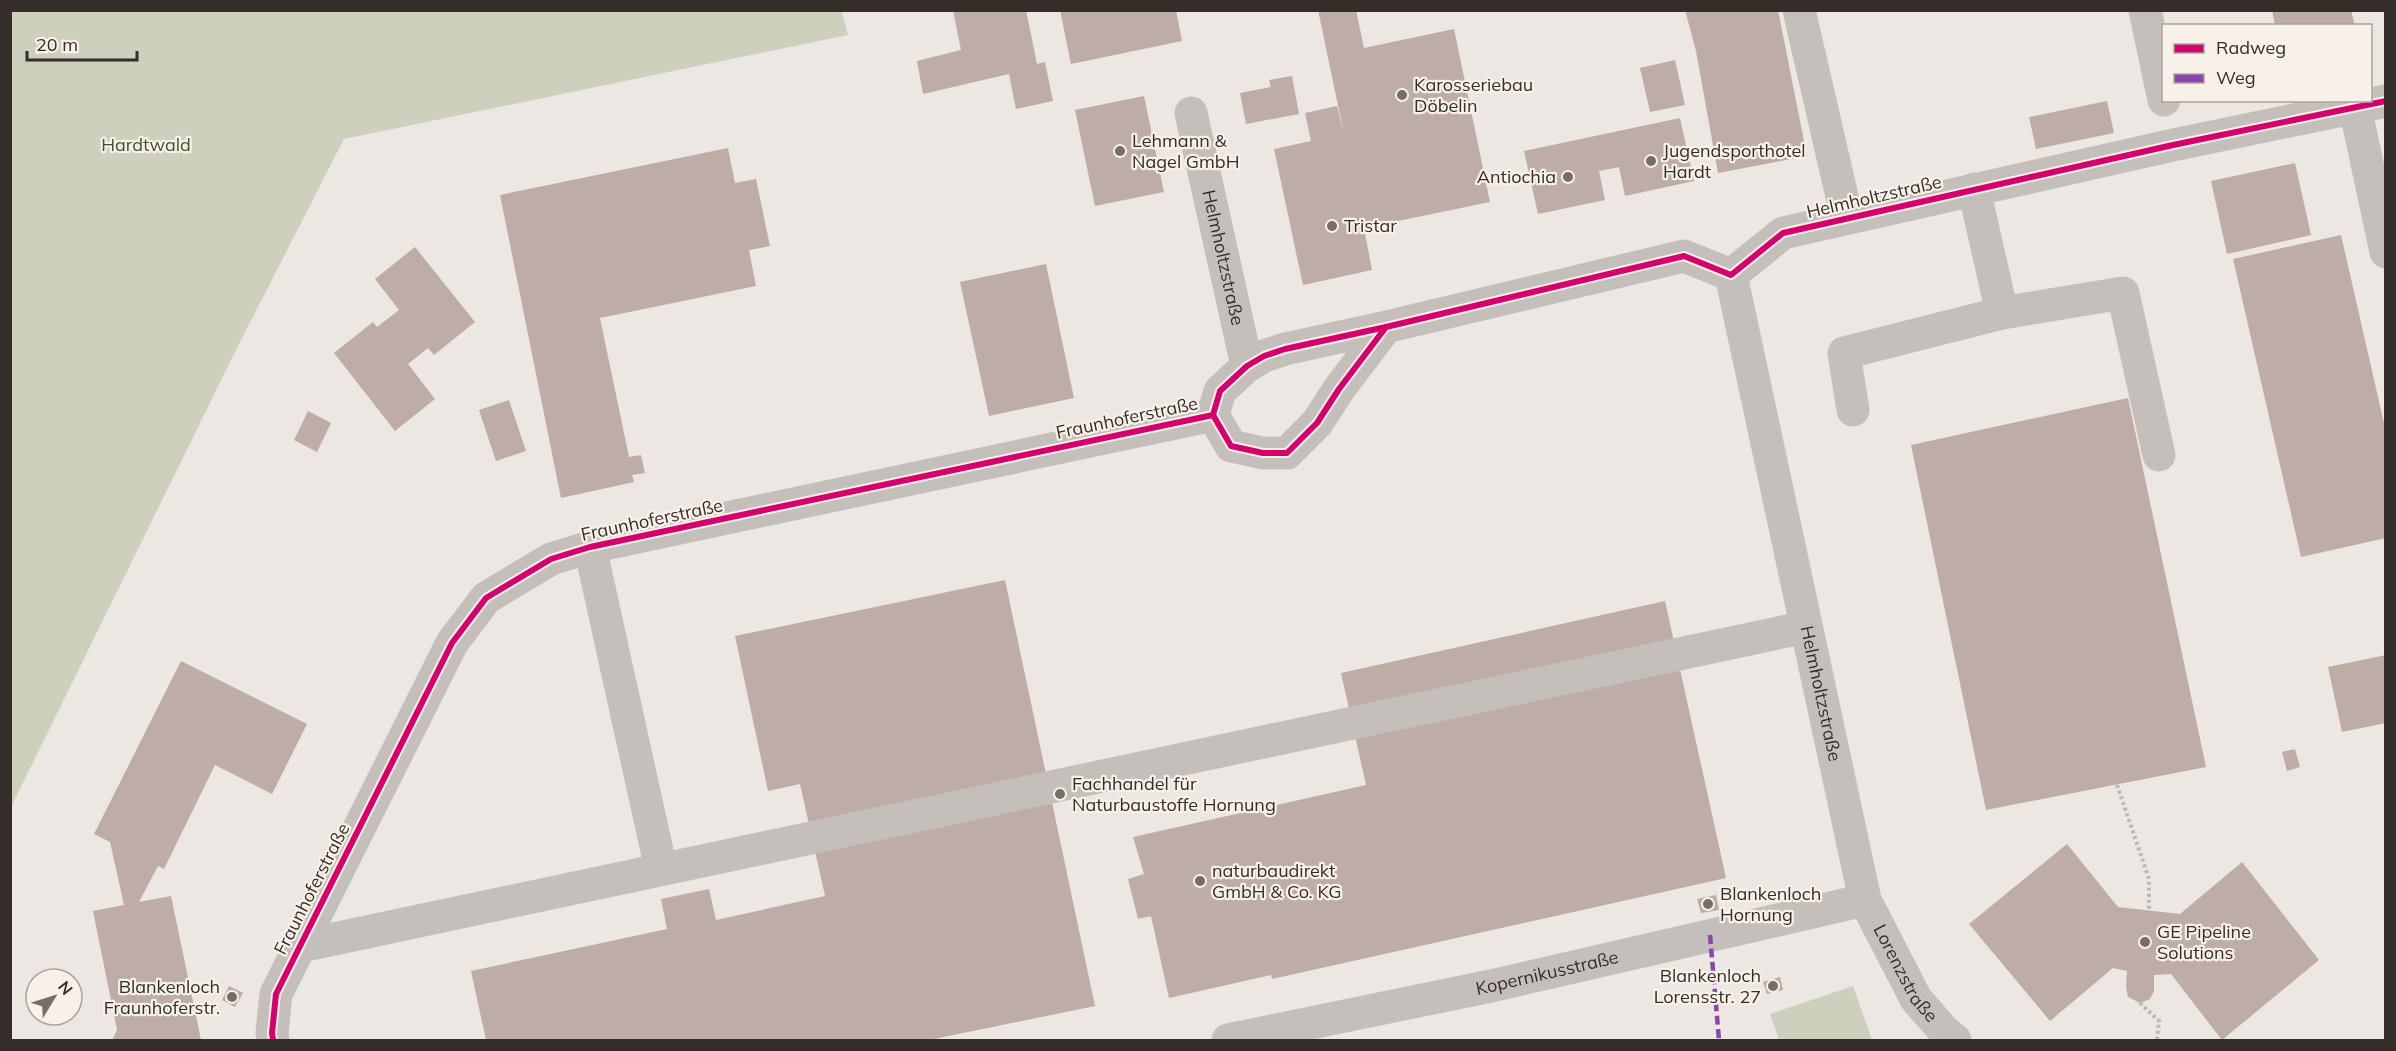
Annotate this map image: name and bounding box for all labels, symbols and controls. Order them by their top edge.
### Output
scale bar [27,24,136,62]
legend [2162,24,2372,102]
text: 20 m [36,33,78,56]
text: Radweg [2216,36,2286,59]
text: Weg [2216,66,2256,89]
place label: Karosseriebau Döbelin [1414,73,1533,117]
marker: Karosseriebau Döbelin [1395,88,1409,102]
place label: Lehmann & Nagel GmbH [1132,129,1239,173]
park label: Hardtwald [101,133,191,156]
place label: Jugendsporthotel Hardt [1663,139,1806,183]
marker: Lehmann & Nagel GmbH [1113,144,1127,158]
marker: Jugendsporthotel Hardt [1644,154,1658,168]
place label: Antiochia [1477,165,1556,188]
marker: Antiochia [1561,170,1575,184]
street label: Helmholtzstraße [1804,170,1944,223]
street label: Helmholtzstraße [1197,188,1250,327]
place label: Tristar [1344,214,1397,237]
marker: Tristar [1325,219,1339,233]
street label: Fraunhoferstraße [1054,391,1200,444]
street label: Fraunhoferstraße [579,493,725,546]
street label: Helmholtzstraße [1795,623,1847,763]
place label: Fachhandel für Naturbaustoffe Hornung [1072,772,1276,816]
marker: Fachhandel für Naturbaustoffe Hornung [1053,787,1067,801]
street label: Fraunhoferstraße [269,819,355,958]
place label: naturbaudirekt GmbH & Co. KG [1212,859,1341,903]
marker: naturbaudirekt GmbH & Co. KG [1193,874,1207,888]
place label: Blankenloch Hornung [1720,882,1821,926]
marker: Blankenloch Hornung [1701,897,1715,911]
street label: Lorenzstraße [1868,920,1943,1027]
place label: GE Pipeline Solutions [2157,920,2251,964]
marker: GE Pipeline Solutions [2138,935,2152,949]
street label: Kopernikusstraße [1474,945,1621,1000]
place label: Blankenloch Lorensstr. 27 [1654,964,1761,1008]
north arrow [24,967,84,1027]
place label: Blankenloch Fraunhoferstr. [104,975,220,1019]
text: N [54,977,77,999]
marker: Blankenloch Lorensstr. 27 [1766,979,1780,993]
marker: Blankenloch Fraunhoferstr. [225,990,239,1004]

